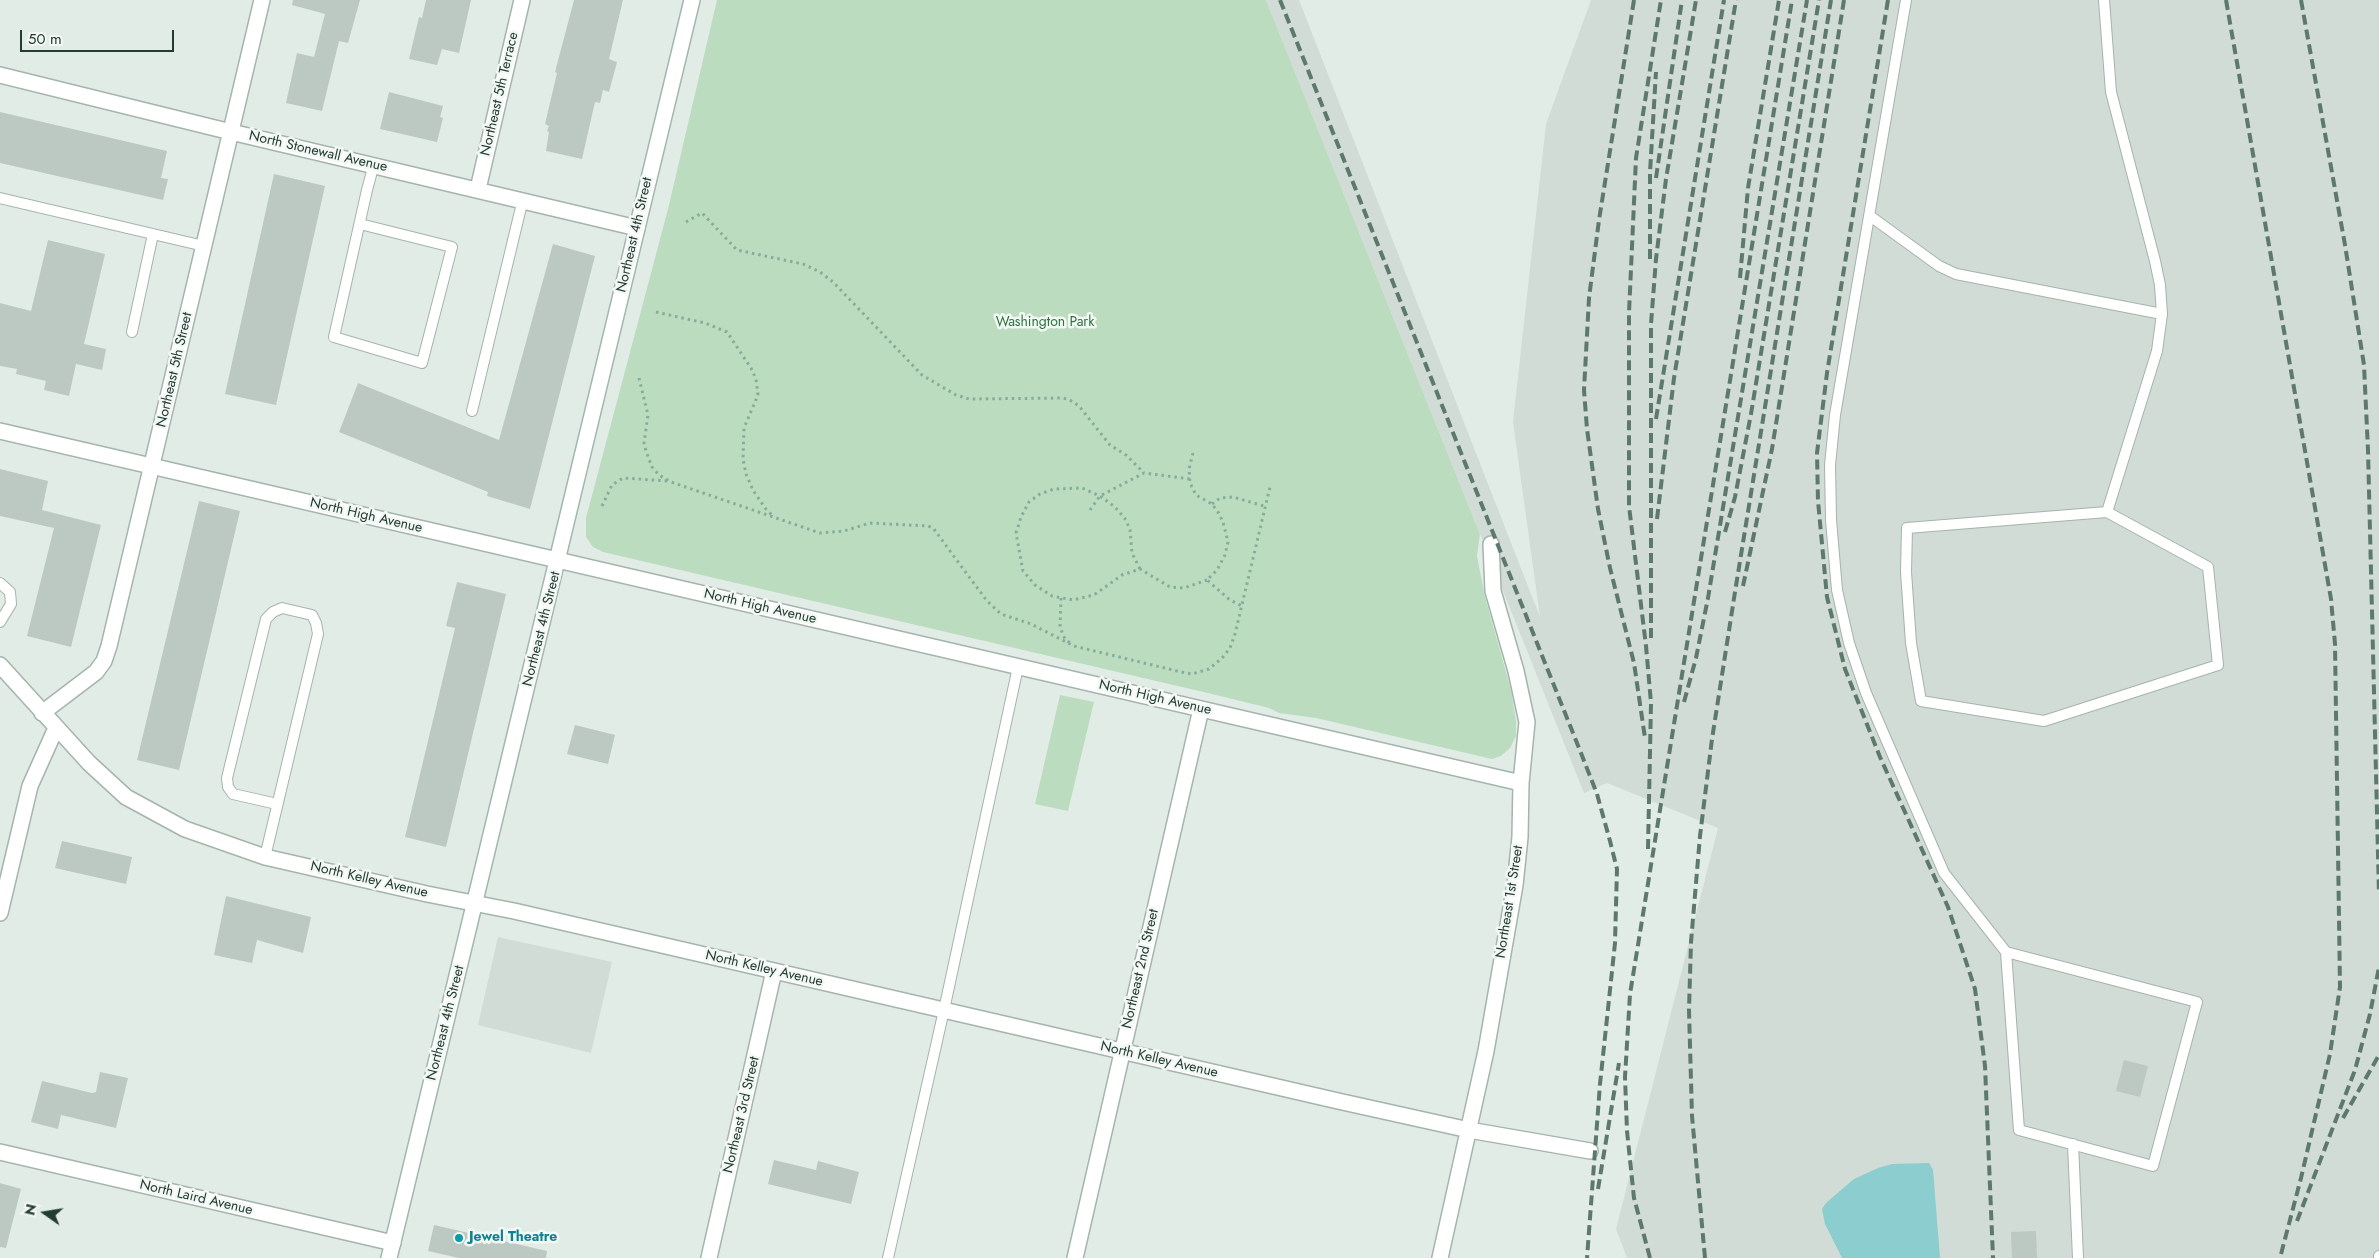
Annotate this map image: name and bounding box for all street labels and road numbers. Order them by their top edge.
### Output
street label: Northeast 5th Terrace [478,30,522,158]
street label: North Stonewall Avenue [247,128,389,176]
street label: Northeast 4th Street [614,176,656,294]
street label: Northeast 5th Street [154,311,196,429]
street label: North High Avenue [308,495,424,537]
street label: Northeast 4th Street [520,570,564,688]
street label: North High Avenue [702,586,818,628]
street label: North High Avenue [1097,677,1213,719]
street label: Northeast 1st Street [1493,844,1527,960]
street label: North Kelley Avenue [308,858,430,902]
street label: Northeast 2nd Street [1119,908,1163,1030]
street label: North Kelley Avenue [703,947,825,991]
street label: Northeast 4th Street [424,964,468,1082]
street label: North Kelley Avenue [1098,1038,1220,1082]
street label: Northeast 3rd Street [720,1055,764,1175]
street label: North Laird Avenue [138,1177,254,1219]

